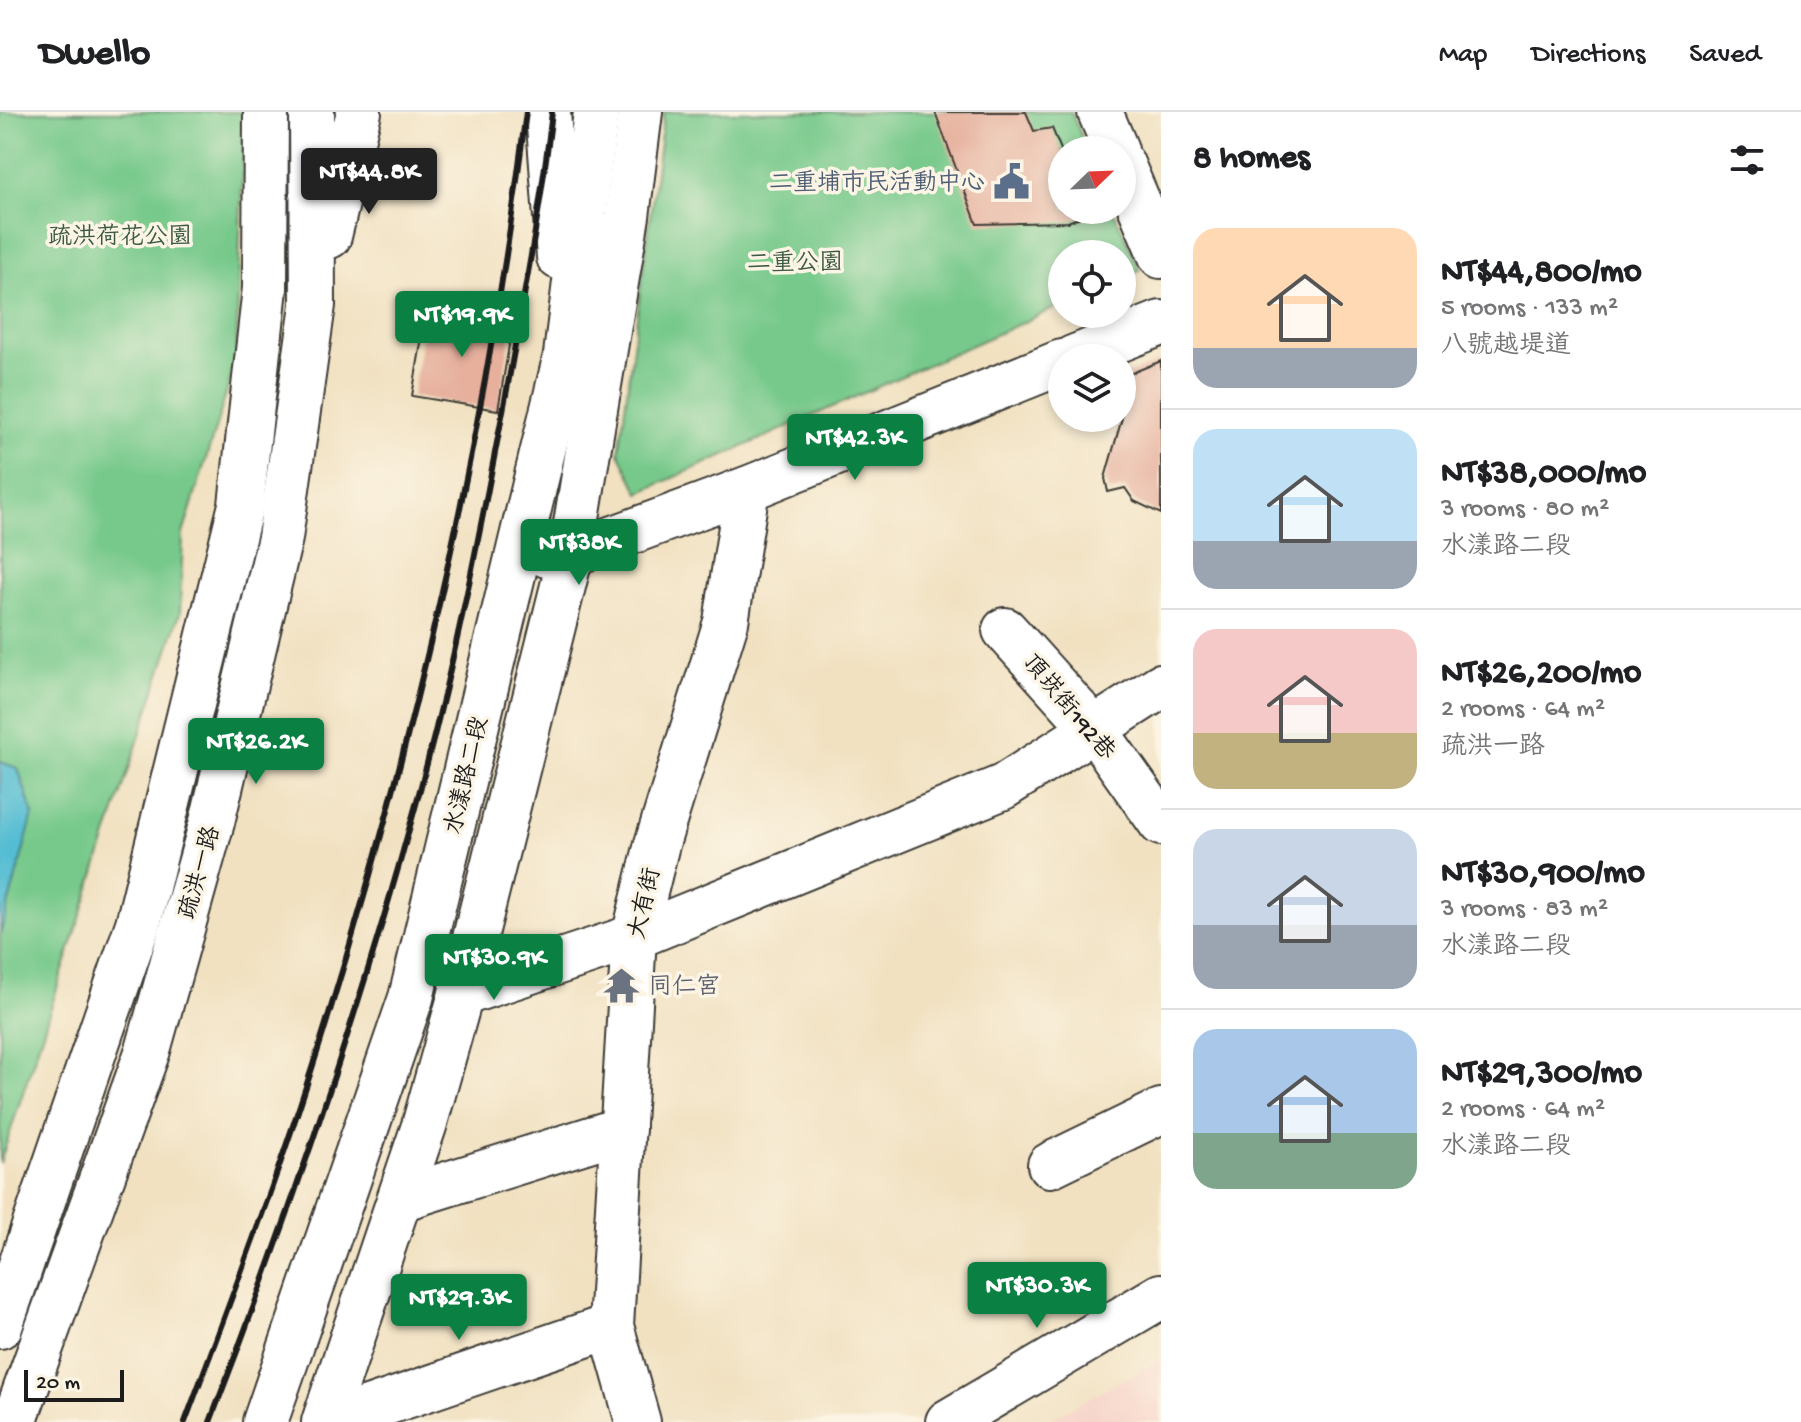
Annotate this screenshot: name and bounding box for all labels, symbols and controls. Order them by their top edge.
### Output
text: Dwello [40,33,150,77]
text: Map [1439,39,1487,72]
text: Directions [1531,39,1645,72]
text: Saved [1689,39,1761,72]
north arrow [1048,136,1136,224]
map controls [1048,136,1136,432]
icon: filters [1725,138,1769,182]
text: 8 homes [1193,140,1310,180]
pin: NT$44.8K [286,148,452,216]
text: NT$44.8K [319,158,419,189]
public building icon: 二重埔市民活動中心 [992,162,1030,200]
place label: 二重埔市民活動中心 [769,169,985,199]
park label: 疏洪荷花公園 [48,223,192,253]
button: locate [1048,240,1136,328]
park label: 二重公園 [747,249,843,279]
text: NT$44,800/mo [1441,254,1642,294]
icon: home [1257,260,1353,356]
pin: NT$19.9K [379,291,545,359]
text: 5 rooms · 133 m² [1441,294,1618,325]
text: NT$19.9K [413,301,511,332]
text: 八號越堤道 [1441,332,1571,363]
button: layers [1048,344,1136,432]
pin: NT$42.3K [772,414,938,482]
text: NT$42.3K [805,424,905,455]
text: NT$38,000/mo [1441,455,1646,495]
icon: home [1257,461,1353,557]
text: 3 rooms · 80 m² [1441,495,1609,526]
pin: NT$38K [514,519,644,587]
text: NT$38K [539,529,619,560]
text: 水漾路二段 [1441,533,1571,564]
street label: 頂崁街192巷 [1015,649,1121,767]
text: NT$26,200/mo [1441,655,1641,695]
icon: home [1257,661,1353,757]
text: 2 rooms · 64 m² [1441,695,1605,726]
street label: 水漾路二段 [439,714,496,838]
pin: NT$26.2K [173,718,339,786]
text: NT$26.2K [206,728,306,759]
text: 疏洪一路 [1441,733,1545,764]
street label: 疏洪一路 [172,822,229,923]
text: NT$30,900/mo [1441,855,1645,895]
icon: home [1257,861,1353,957]
street label: 大有街 [623,865,669,942]
text: 3 rooms · 83 m² [1441,895,1608,926]
text: 水漾路二段 [1441,933,1571,964]
pin: NT$30.9K [411,934,577,1002]
text: NT$30.9K [443,944,545,975]
temple icon: 同仁宮 [603,966,641,1004]
place label: 同仁宮 [648,973,720,1003]
text: NT$29,300/mo [1441,1055,1642,1095]
icon: home [1257,1061,1353,1157]
text: 2 rooms · 64 m² [1441,1095,1605,1126]
text: 水漾路二段 [1441,1133,1571,1164]
pin: NT$30.3K [954,1262,1120,1330]
text: NT$30.3K [986,1272,1088,1303]
pin: NT$29.3K [376,1274,542,1342]
text: NT$29.3K [409,1284,509,1315]
scale bar [24,1366,124,1402]
text: 20 m [36,1371,80,1397]

